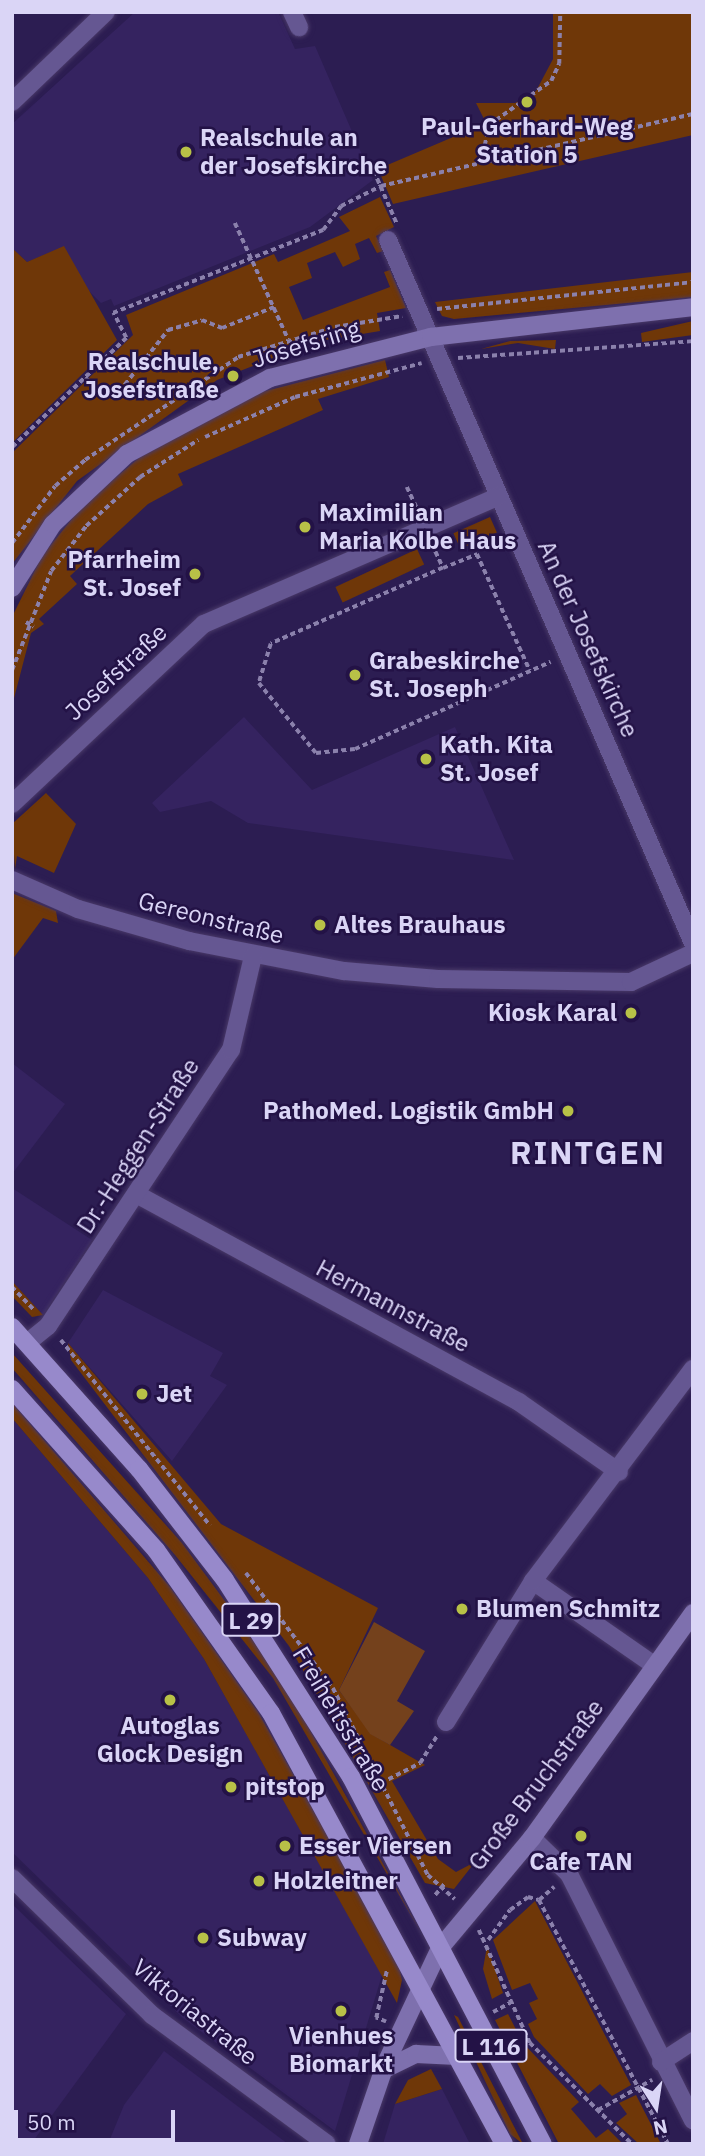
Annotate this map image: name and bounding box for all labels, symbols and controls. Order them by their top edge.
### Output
marker: Paul-Gerhard-Weg Station 5 [519,94,535,110]
place label: Paul-Gerhard-Weg Station 5 [421,113,633,169]
place label: Realschule an der Josefskirche [200,124,387,180]
marker: Realschule an der Josefskirche [178,144,194,160]
street label: Josefsring [249,314,363,374]
place label: Realschule, Josefstraße [83,348,219,404]
marker: Realschule, Josefstraße [225,368,241,384]
place label: Maximilian Maria Kolbe Haus [319,499,516,555]
marker: Maximilian Maria Kolbe Haus [297,519,313,535]
street label: An der Josefskirche [532,536,644,742]
place label: Pfarrheim St. Josef [67,546,181,602]
marker: Pfarrheim St. Josef [187,566,203,582]
street label: Josefstraße [59,618,173,726]
place label: Grabeskirche St. Joseph [369,647,520,703]
marker: Grabeskirche St. Joseph [347,667,363,683]
place label: Kath. Kita St. Josef [440,731,553,787]
marker: Kath. Kita St. Josef [418,751,434,767]
street label: Gereonstraße [135,886,287,950]
place label: Altes Brauhaus [334,911,506,939]
marker: Altes Brauhaus [312,917,328,933]
place label: Kiosk Karal [488,999,617,1027]
marker: Kiosk Karal [623,1005,639,1021]
street label: Dr.-Heggen-Straße [71,1053,205,1239]
place label: PathoMed. Logistik GmbH [263,1097,554,1125]
marker: PathoMed. Logistik GmbH [560,1103,576,1119]
district label: RINTGEN [511,1133,665,1171]
street label: Hermannstraße [311,1253,475,1359]
place label: Jet [156,1380,192,1408]
marker: Jet [134,1386,150,1402]
place label: Blumen Schmitz [476,1595,660,1623]
road number: L 29 [221,1600,281,1639]
marker: Blumen Schmitz [454,1601,470,1617]
street label: Freiheitsstraße [287,1641,395,1797]
marker: Autoglas Glock Design [162,1692,178,1708]
street label: Große Bruchstraße [462,1694,610,1876]
place label: Autoglas Glock Design [97,1712,243,1768]
place label: pitstop [245,1773,325,1801]
marker: pitstop [223,1779,239,1795]
marker: Cafe TAN [573,1828,589,1844]
place label: Esser Viersen [299,1832,452,1860]
marker: Esser Viersen [277,1838,293,1854]
place label: Cafe TAN [529,1848,633,1876]
place label: Holzleitner [273,1867,398,1895]
marker: Holzleitner [251,1873,267,1889]
place label: Subway [217,1924,307,1952]
marker: Subway [195,1930,211,1946]
street label: Viktoriastraße [127,1953,263,2071]
marker: Vienhues Biomarkt [333,2003,349,2019]
place label: Vienhues Biomarkt [289,2022,393,2078]
road number: L 116 [454,2026,528,2066]
north arrow [621,2072,691,2142]
scale bar [18,2096,178,2140]
text: 50 m [27,2108,76,2136]
text: N [651,2114,670,2141]

